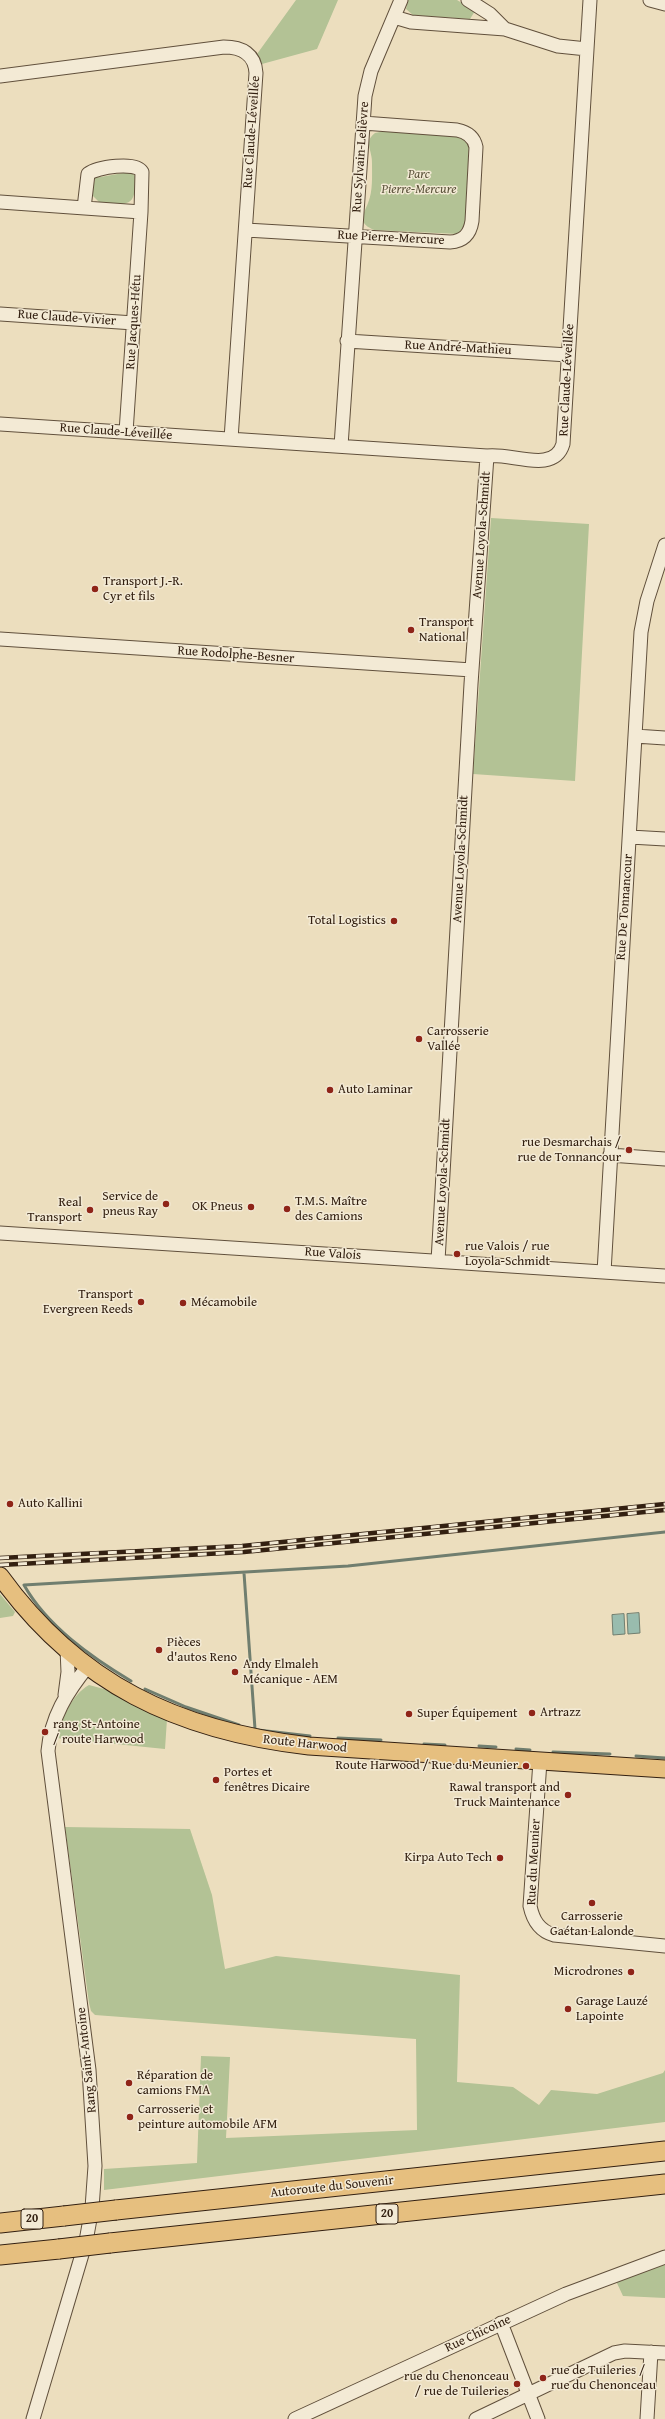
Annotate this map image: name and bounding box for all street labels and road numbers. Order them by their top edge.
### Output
street label: Rue Claude-Léveillée [240,75,264,189]
street label: Rue Sylvain-Lelièvre [349,101,373,213]
street label: Rue Pierre-Mercure [337,227,445,249]
street label: Rue Jacques-Hétu [123,274,145,370]
street label: Rue Claude-Vivier [17,307,117,329]
street label: Rue Claude-Léveillée [556,323,578,437]
street label: Rue André-Mathieu [404,337,512,359]
street label: Rue Claude-Léveillée [59,420,173,444]
street label: Avenue Loyola-Schmidt [470,471,494,599]
street label: Rue Rodolphe-Besner [177,643,295,667]
street label: Avenue Loyola-Schmidt [450,795,472,923]
street label: Rue De Tonnancour [614,853,636,961]
street label: Avenue Loyola-Schmidt [432,1118,454,1246]
street label: Rue Valois [304,1244,362,1264]
street label: Route Harwood [262,1732,348,1756]
street label: Rue du Meunier [524,1818,544,1906]
street label: Rang Saint-Antoine [74,2006,100,2114]
street label: Autoroute du Souvenir [270,2173,394,2201]
road number: 20 [376,2204,398,2224]
road number: 20 [21,2209,43,2229]
street label: Rue Chicoine [443,2312,513,2356]

